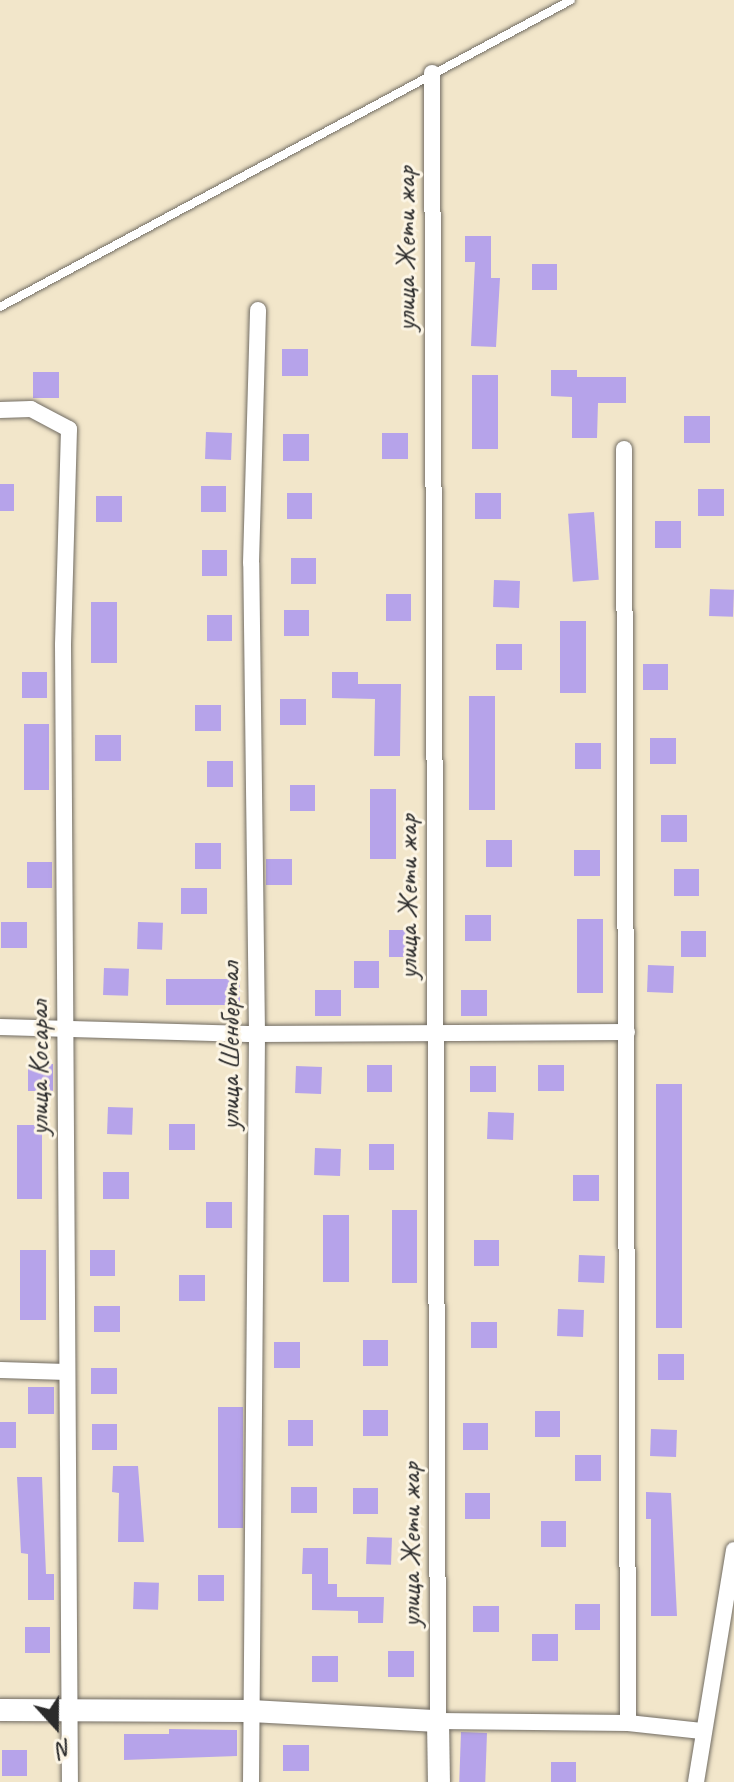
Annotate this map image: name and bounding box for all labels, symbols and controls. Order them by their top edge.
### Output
street label: улица Жети жар [389,167,423,331]
street label: улица Жети жар [391,815,425,979]
street label: улица Шенбертал [213,964,247,1128]
street label: улица Косарал [22,1000,56,1136]
street label: улица Жети жар [394,1463,428,1627]
north arrow [16,1686,96,1766]
text: N [53,1733,76,1764]

